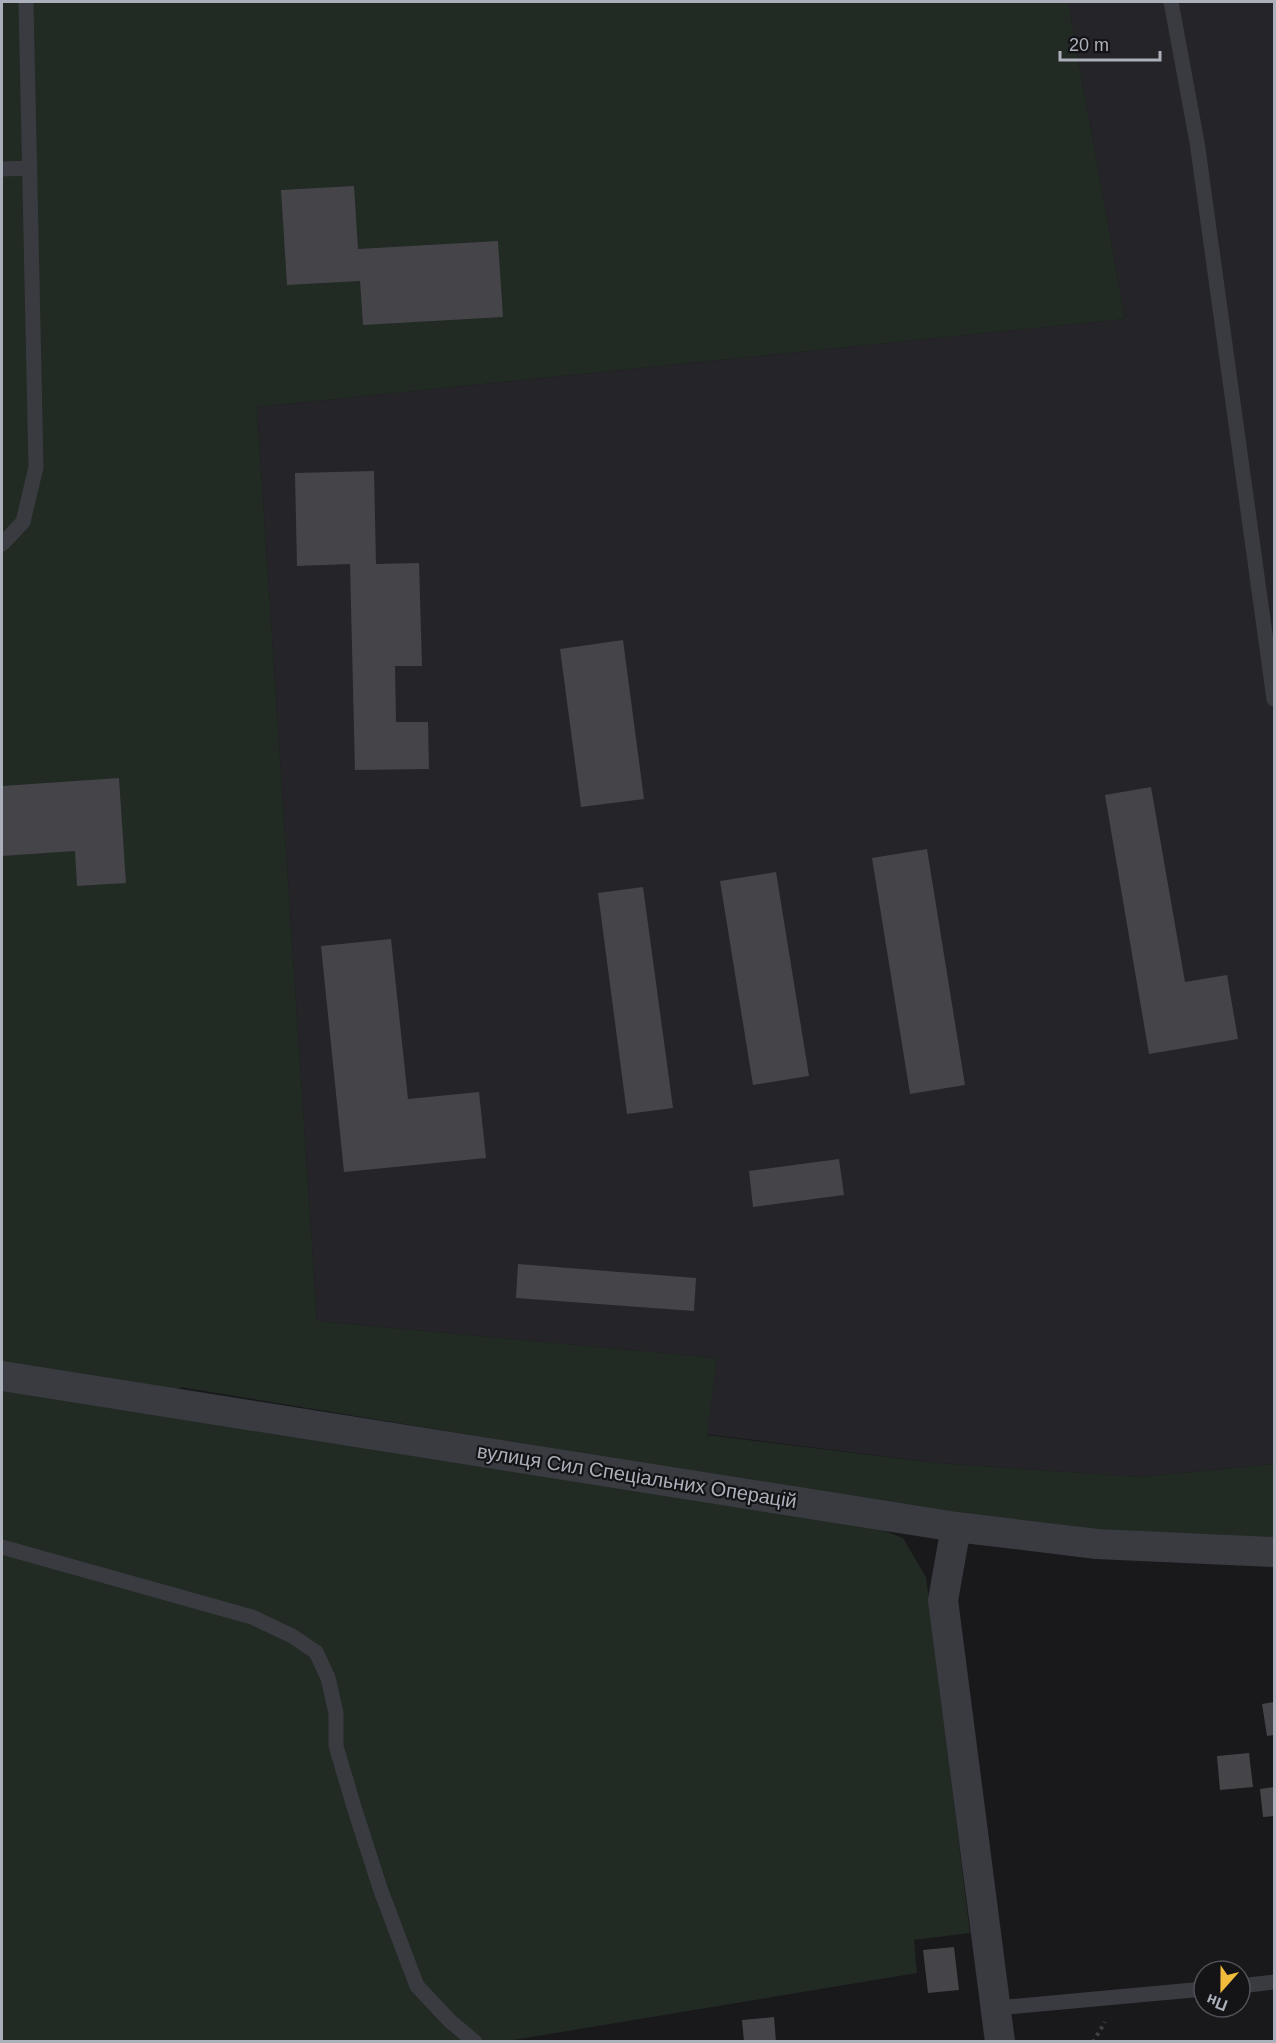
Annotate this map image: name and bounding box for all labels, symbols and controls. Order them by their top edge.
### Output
scale bar [1060,24,1160,62]
text: 20 m [1069,35,1109,55]
street label: вулиця Сил Спеціальних Операцій [476,1440,798,1512]
north arrow [1192,1959,1252,2019]
text: Пн [1204,1991,1230,2014]

